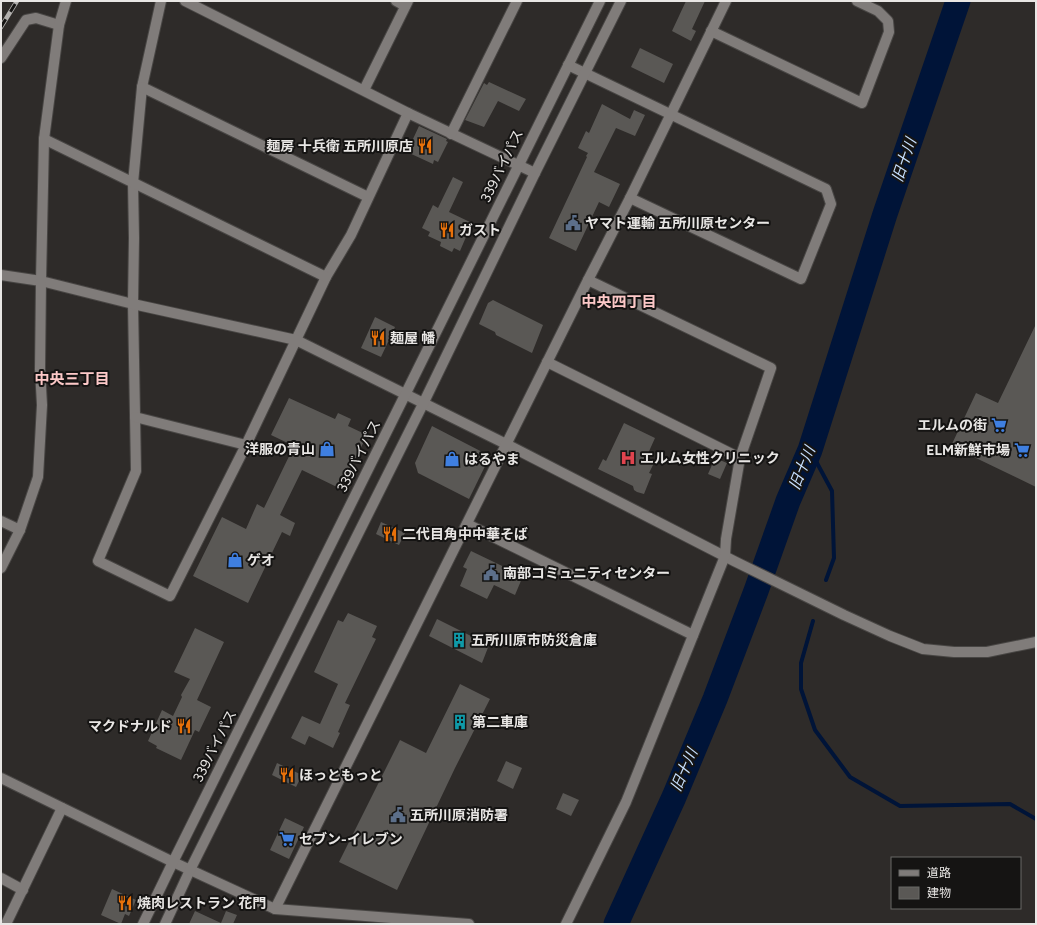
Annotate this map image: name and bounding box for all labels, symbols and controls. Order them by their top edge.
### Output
street label: 339バイパス [477,127,527,205]
water label: 旧十川 [888,134,920,184]
restaurant icon: 麺房 十兵衛 五所川原店 [416,137,434,155]
place label: 麺房 十兵衛 五所川原店 [266,138,413,155]
public building icon: ヤマト運輸 五所川原センター [564,214,582,232]
place label: ヤマト運輸 五所川原センター [585,215,770,232]
restaurant icon: ガスト [438,221,456,239]
place label: ガスト [459,222,501,239]
district label: 中央四丁目 [581,293,657,311]
restaurant icon: 麺屋 幡 [369,329,387,347]
place label: 麺屋 幡 [390,330,435,347]
district label: 中央三丁目 [34,370,110,388]
supermarket icon: エルムの街 [990,416,1008,434]
street label: 339バイパス [334,417,384,495]
place label: エルムの街 [917,417,987,434]
shop icon: 洋服の青山 [318,440,336,458]
place label: 洋服の青山 [245,441,315,458]
supermarket icon: ELM新鮮市場 [1013,441,1031,459]
water label: 旧十川 [785,442,820,492]
place label: ELM新鮮市場 [926,442,1010,459]
hospital icon: エルム女性クリニック [619,449,637,467]
shop icon: はるやま [443,450,461,468]
place label: エルム女性クリニック [640,450,780,467]
place label: はるやま [464,451,520,468]
restaurant icon: 二代目角中中華そば [381,525,399,543]
place label: 二代目角中中華そば [402,526,528,543]
shop icon: ゲオ [226,551,244,569]
place label: ゲオ [247,552,275,569]
public building icon: 南部コミュニティセンター [482,564,500,582]
place label: 南部コミュニティセンター [503,565,670,582]
building icon: 五所川原市防災倉庫 [450,631,468,649]
place label: 五所川原市防災倉庫 [471,632,597,649]
street label: 339バイパス [190,707,240,785]
building icon: 第二車庫 [451,713,469,731]
place label: 第二車庫 [472,714,528,731]
restaurant icon: マクドナルド [175,717,193,735]
place label: マクドナルド [88,718,172,735]
water label: 旧十川 [667,744,702,794]
restaurant icon: ほっともっと [278,766,296,784]
place label: ほっともっと [299,767,383,784]
public building icon: 五所川原消防署 [389,806,407,824]
place label: 五所川原消防署 [410,807,508,824]
supermarket icon: セブン-イレブン [278,830,296,848]
place label: セブン-イレブン [299,831,403,848]
legend [891,857,1021,909]
text: 道路 [927,866,951,880]
text: 建物 [927,886,951,900]
restaurant icon: 焼肉レストラン 花門 [116,894,134,912]
place label: 焼肉レストラン 花門 [137,895,266,912]

